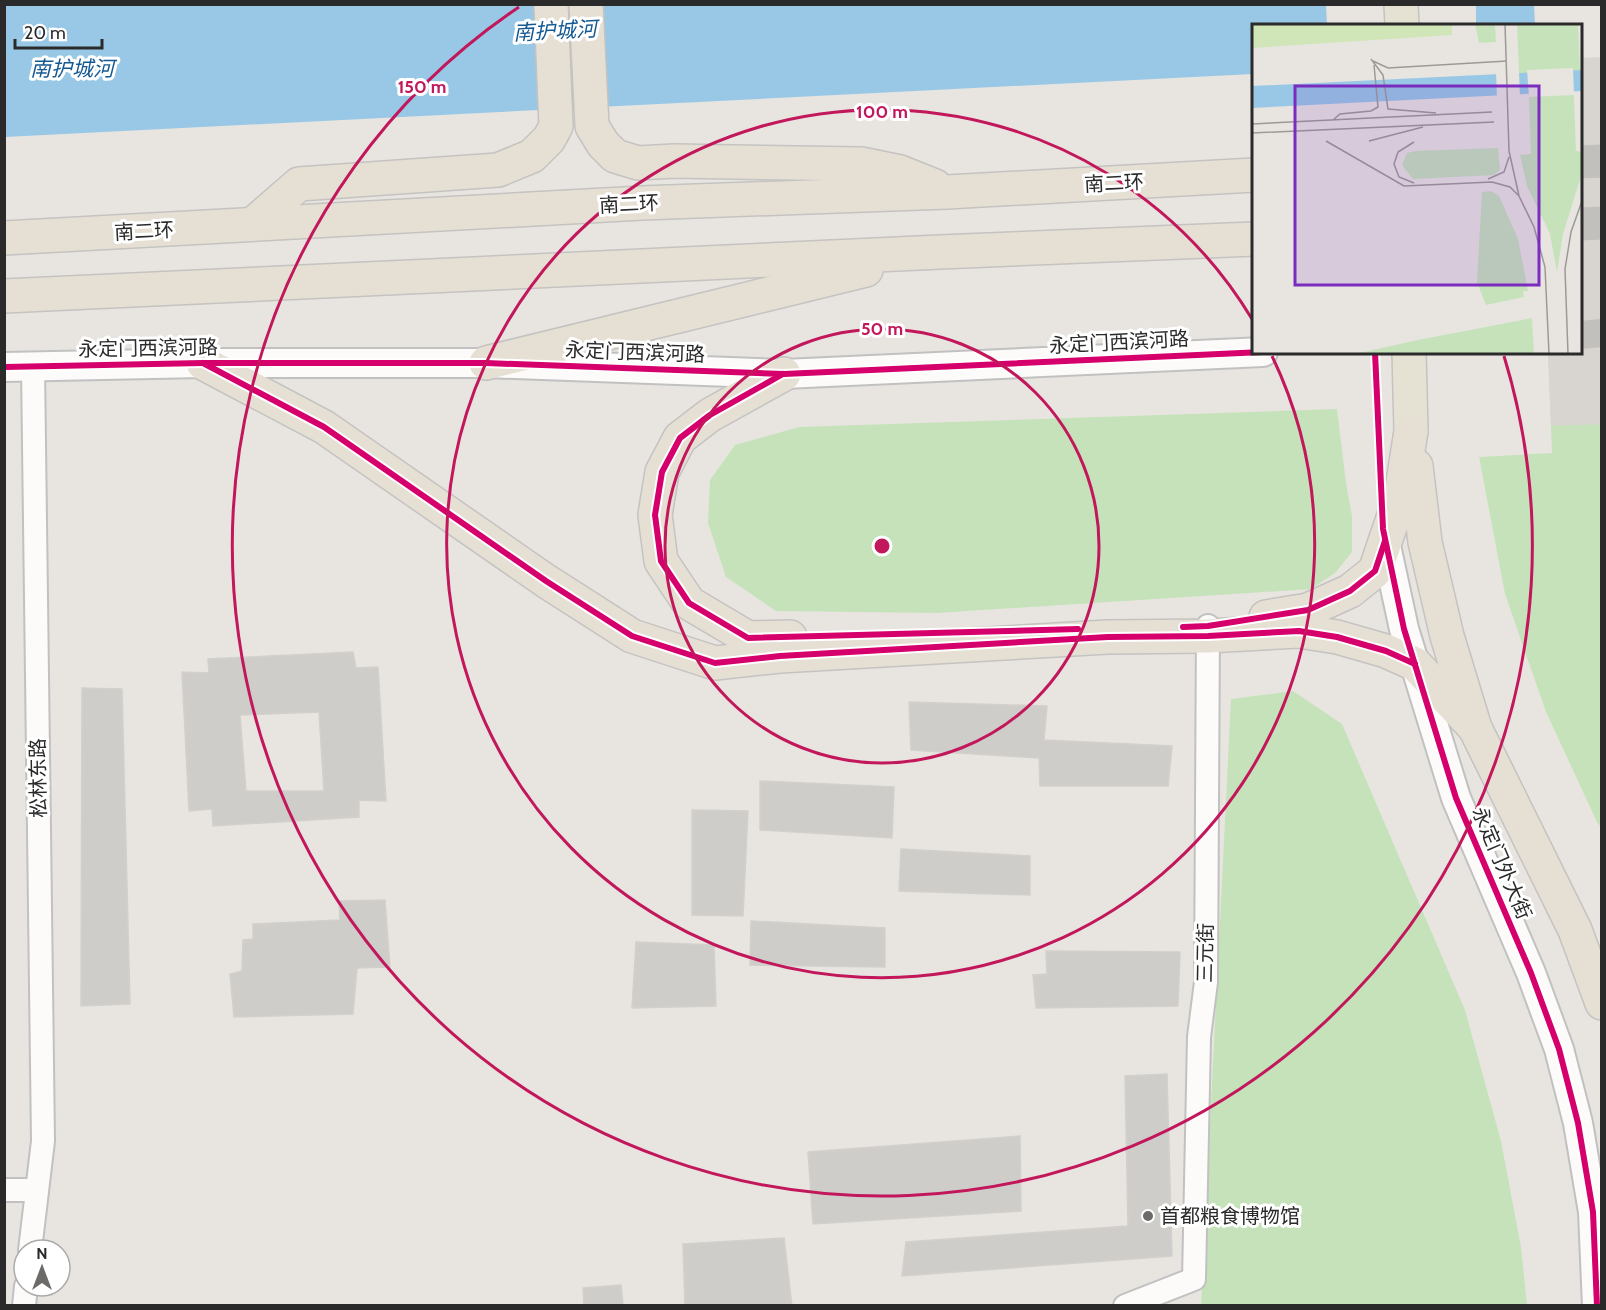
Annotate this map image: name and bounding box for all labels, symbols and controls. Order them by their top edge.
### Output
scale bar [15,12,102,50]
water label: 南护城河 [512,16,602,45]
text: 20 m [24,22,66,44]
inset map [1252,24,1582,354]
water label: 南护城河 [30,56,118,81]
text: 150 m [398,76,446,98]
text: 100 m [856,101,908,123]
street label: 南二环 [1083,169,1145,197]
street label: 南二环 [598,190,660,218]
street label: 南二环 [113,217,175,245]
text: 50 m [861,318,903,340]
street label: 永定门西滨河路 [1048,326,1190,358]
street label: 永定门西滨河路 [78,335,218,361]
street label: 永定门西滨河路 [565,338,705,366]
centre of rings [872,536,892,556]
street label: 松林东路 [25,738,51,818]
street label: 永定门外大街 [1468,803,1536,923]
street label: 三元街 [1192,923,1218,983]
place label: 首都粮食博物馆 [1160,1204,1300,1228]
marker: 首都粮食博物馆 [1141,1209,1155,1223]
north arrow [12,1238,72,1298]
text: N [36,1244,48,1263]

